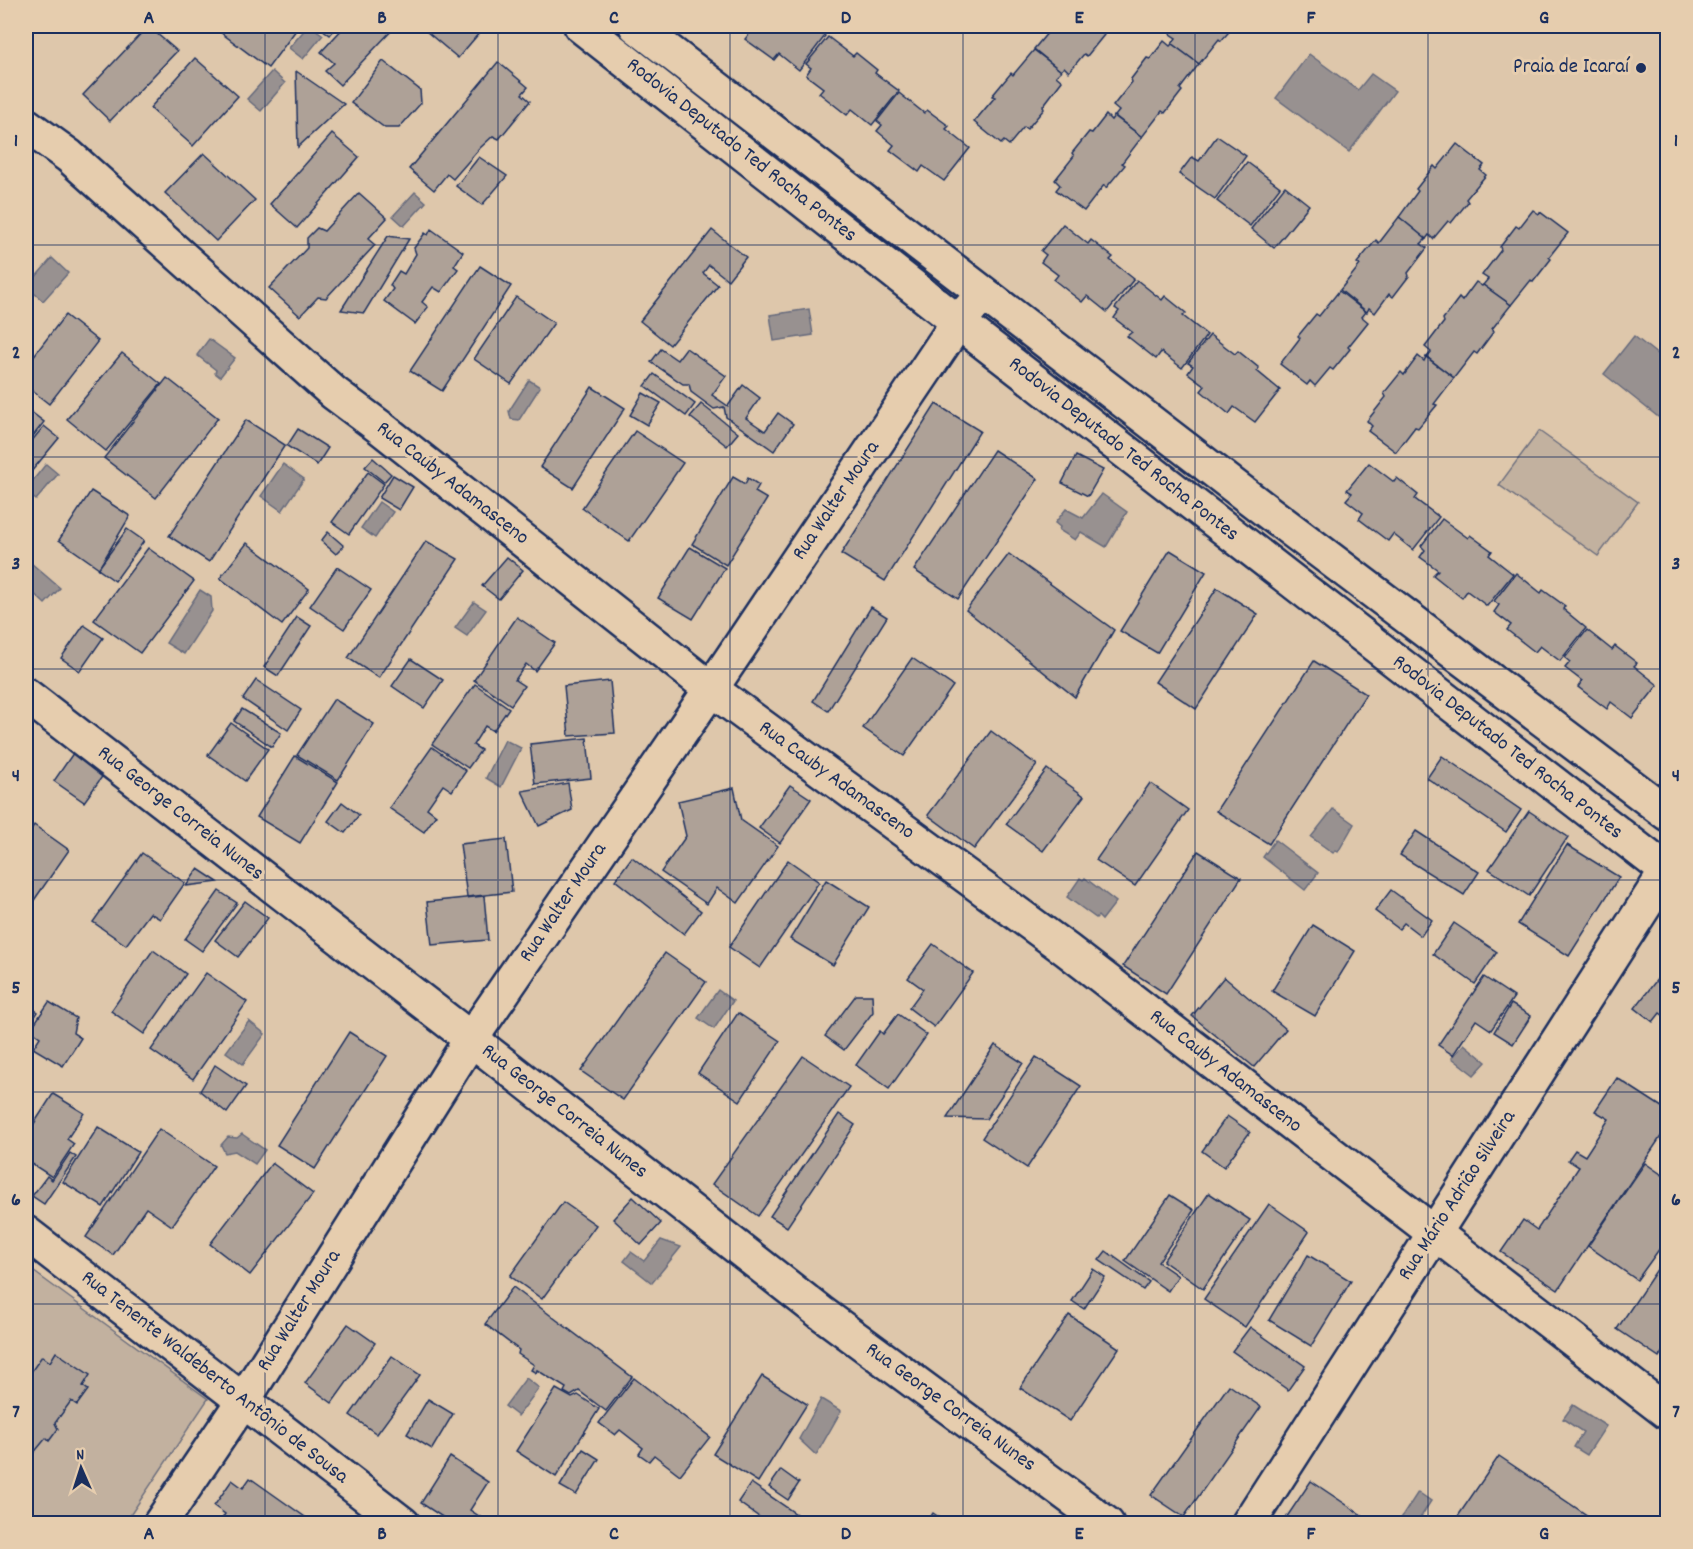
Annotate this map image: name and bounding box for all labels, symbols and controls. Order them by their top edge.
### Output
text: A [144,5,155,33]
text: B [377,5,387,33]
text: C [609,5,619,33]
text: D [841,5,852,33]
text: E [1074,5,1084,33]
text: F [1307,5,1317,33]
text: G [1539,5,1549,33]
street label: Rodovia Deputado Ted Rocha Pontes [619,51,863,251]
place label: Praia de Icaraí [1513,53,1631,83]
marker: Praia de Icaraí [1634,61,1648,75]
text: 1 [14,128,18,156]
text: 1 [1674,128,1678,156]
text: 2 [12,340,20,368]
text: 2 [1672,340,1680,368]
street label: Rodovia Deputado Ted Rocha Pontes [1001,350,1245,550]
street label: Rua Cauby Adamasceno [369,415,535,553]
street label: Rua Walter Moura [786,434,889,567]
text: 3 [12,551,20,579]
text: 3 [1672,551,1680,579]
street label: Rodovia Deputado Ted Rocha Pontes [1385,648,1629,848]
street label: Rua Cauby Adamasceno [752,714,920,848]
street label: Rua George Correia Nunes [90,739,270,889]
text: 4 [12,763,20,791]
text: 4 [1672,763,1680,791]
street label: Rua Walter Moura [513,836,616,969]
text: 5 [11,975,21,1003]
text: 5 [1671,975,1681,1003]
street label: Rua Cauby Adamasceno [1142,1003,1308,1141]
street label: Rua George Correia Nunes [474,1037,654,1187]
street label: Rua Mário Adrião Silveira [1392,1104,1525,1287]
text: 6 [11,1187,21,1215]
text: 6 [1671,1187,1681,1215]
street label: Rua Walter Moura [251,1243,350,1378]
street label: Rua Tenente Waldeberto Antônio de Sousa [74,1264,355,1493]
street label: Rua George Correia Nunes [858,1336,1042,1480]
text: 7 [12,1399,20,1427]
text: 7 [1672,1399,1680,1427]
north arrow [51,1438,111,1498]
text: N [76,1444,85,1467]
text: A [144,1521,155,1549]
text: B [377,1521,387,1549]
text: C [609,1521,619,1549]
text: D [841,1521,852,1549]
text: E [1074,1521,1084,1549]
text: F [1307,1521,1317,1549]
text: G [1539,1521,1549,1549]

